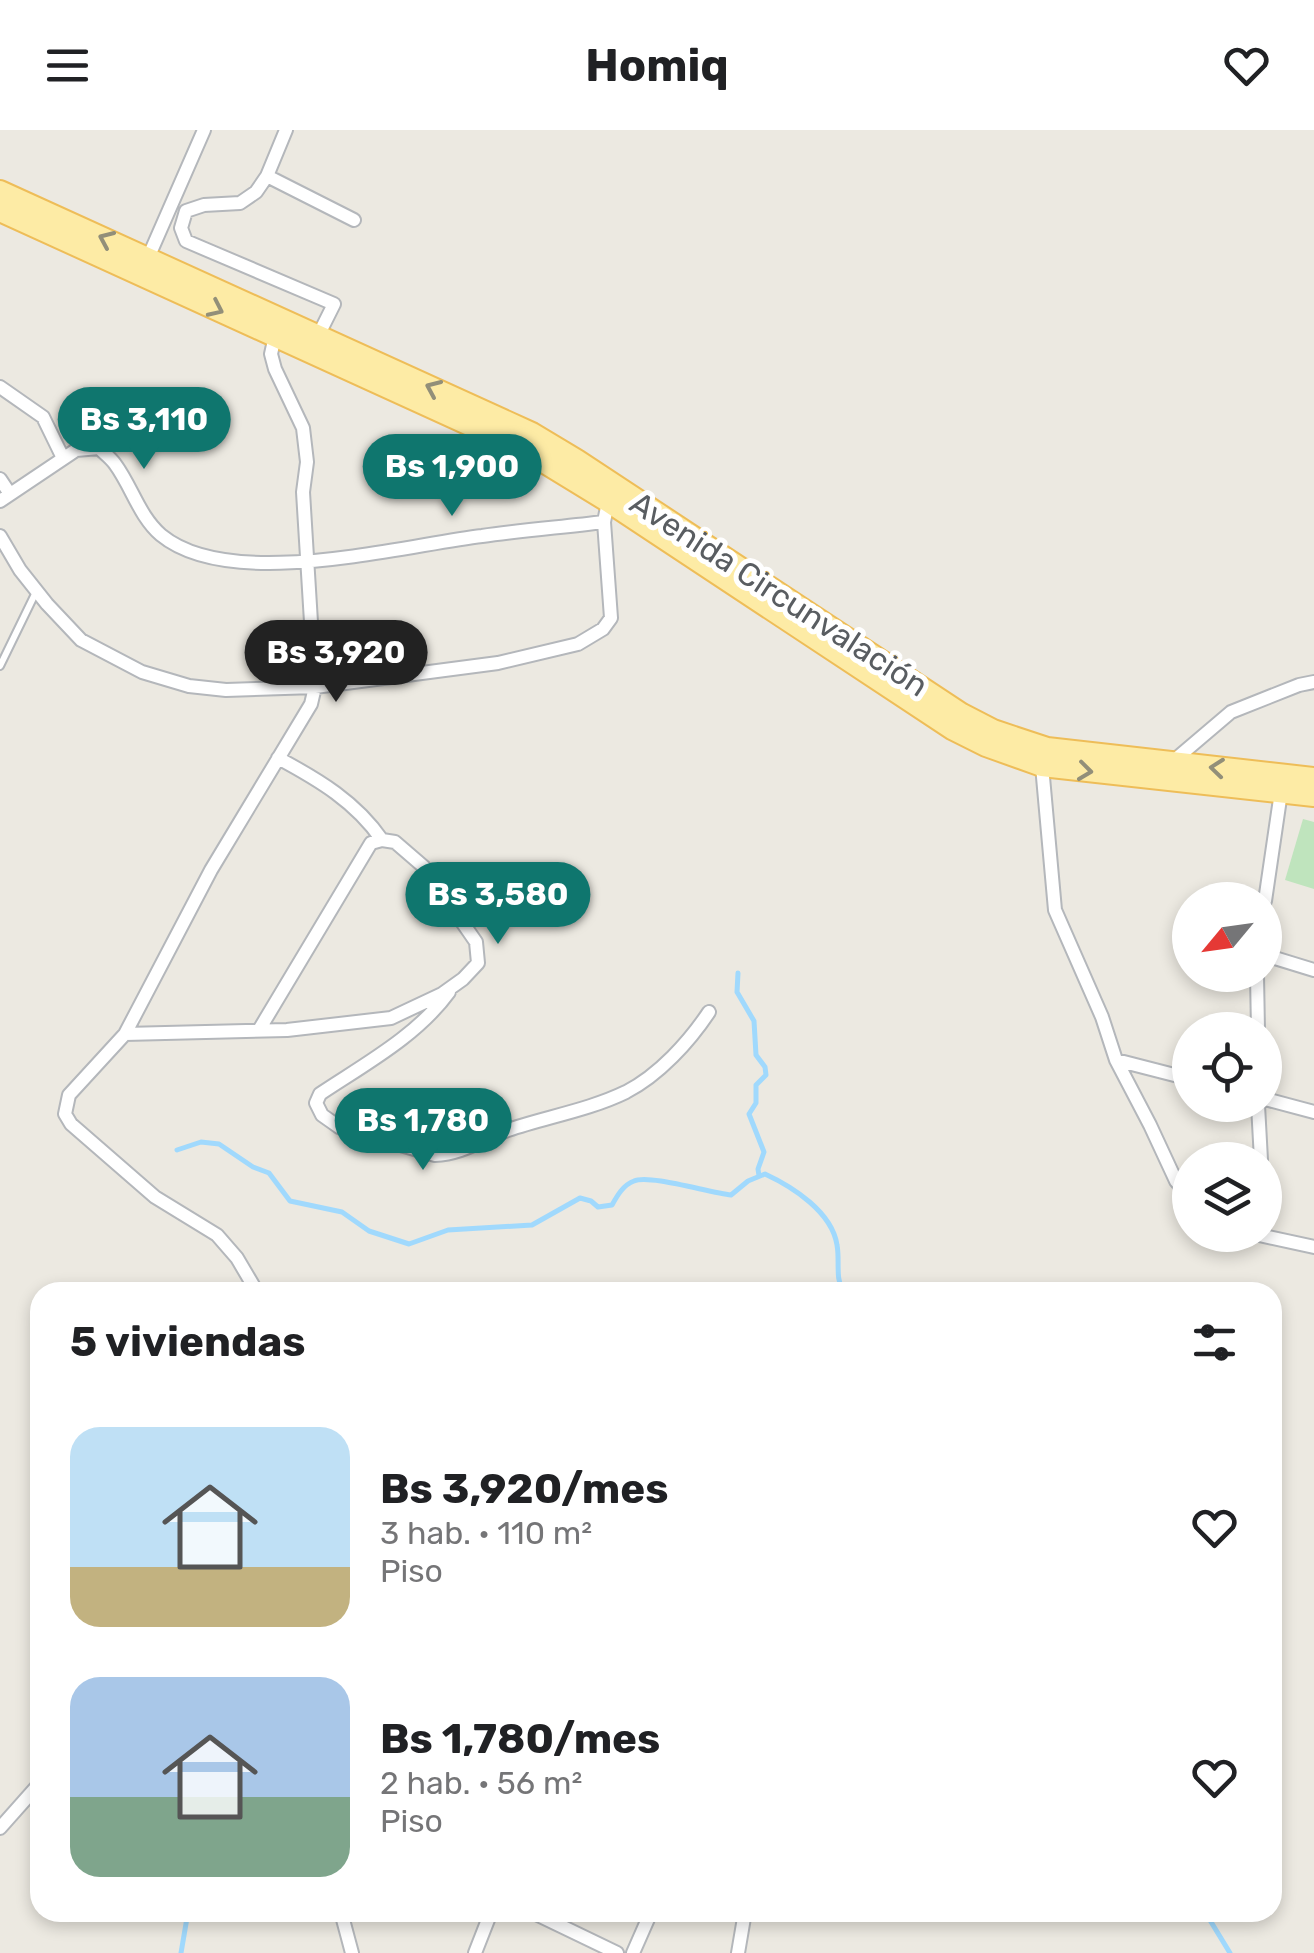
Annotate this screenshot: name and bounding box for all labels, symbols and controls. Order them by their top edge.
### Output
icon: menu [40,38,95,93]
icon: heart [1219,38,1274,93]
text: Homiq [585,39,729,92]
one-way arrow [98,231,116,251]
one-way arrow [206,297,224,317]
one-way arrow [425,381,443,401]
pin: Bs 3,110 [41,387,247,472]
text: Bs 3,110 [80,400,208,438]
pin: Bs 1,900 [349,434,555,519]
text: Bs 1,900 [385,447,519,485]
street label: Avenida Circunvalación [623,483,935,705]
pin: Bs 3,920 [233,620,439,705]
text: Bs 3,920 [267,633,405,671]
one-way arrow [1209,757,1225,779]
one-way arrow [1077,760,1093,781]
pin: Bs 3,580 [395,862,601,947]
text: Bs 3,580 [427,875,569,913]
north arrow [1172,882,1282,992]
map controls [1172,882,1282,1252]
button: locate [1172,1012,1282,1122]
pin: Bs 1,780 [320,1088,526,1173]
text: Bs 1,780 [357,1101,489,1139]
button: layers [1172,1142,1282,1252]
icon: filters [1187,1315,1242,1370]
text: 5 viviendas [70,1317,306,1367]
text: Bs 3,920/mes [380,1464,668,1514]
icon: home [150,1467,270,1587]
icon: heart [1187,1500,1242,1555]
text: 3 hab. · 110 m² [380,1514,592,1552]
text: Piso [380,1552,443,1590]
text: Bs 1,780/mes [380,1714,660,1764]
icon: home [150,1717,270,1837]
icon: heart [1187,1750,1242,1805]
text: 2 hab. · 56 m² [380,1764,582,1802]
text: Piso [380,1802,443,1840]

